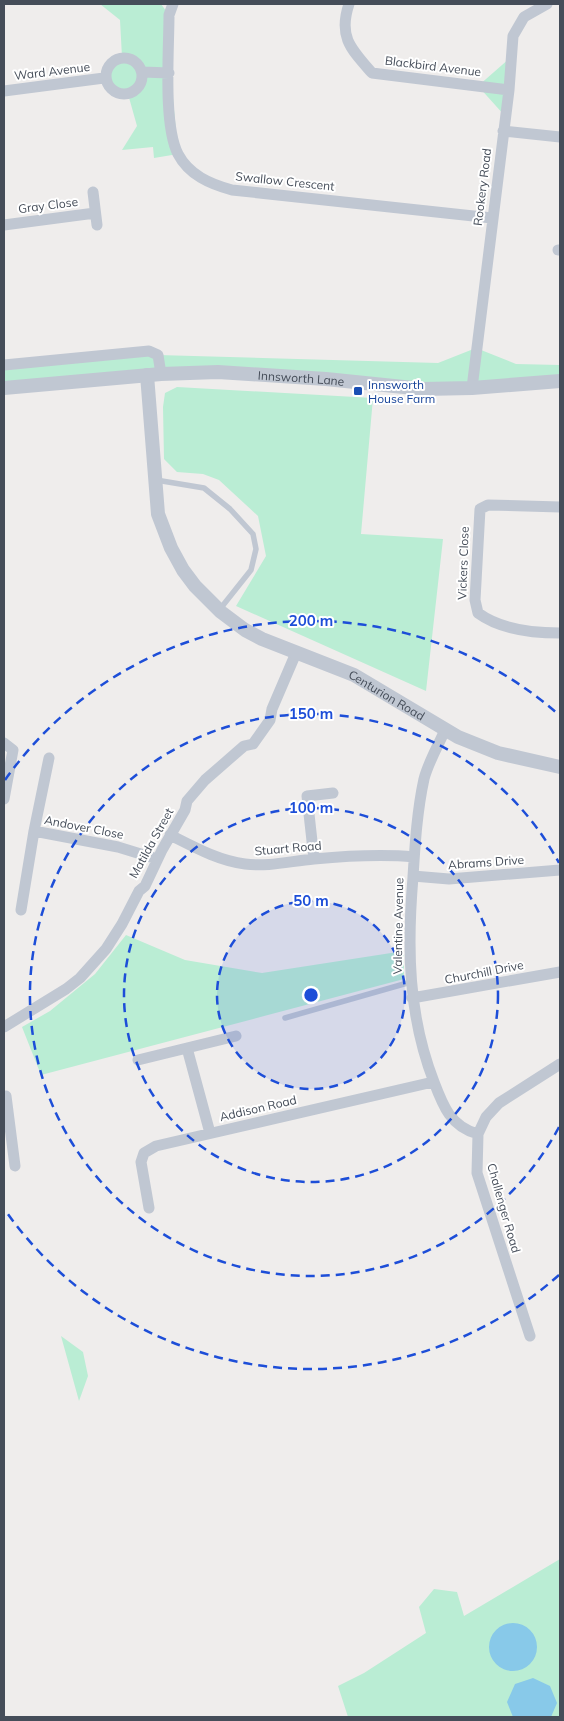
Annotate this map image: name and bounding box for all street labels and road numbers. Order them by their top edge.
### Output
street label: Blackbird Avenue [384,53,482,79]
street label: Ward Avenue [13,59,91,83]
street label: Rookery Road [470,147,494,227]
street label: Swallow Crescent [235,168,335,194]
street label: Gray Close [17,194,79,216]
street label: Innsworth Lane [257,367,345,388]
street label: Vickers Close [454,526,472,600]
street label: Centurion Road [347,666,428,723]
street label: Matilda Street [126,805,176,881]
street label: Andover Close [43,812,125,842]
street label: Stuart Road [254,838,322,858]
street label: Abrams Drive [448,852,524,872]
street label: Valentine Avenue [390,877,406,975]
street label: Churchill Drive [443,957,525,987]
street label: Addison Road [218,1092,298,1124]
street label: Challenger Road [484,1162,524,1254]

